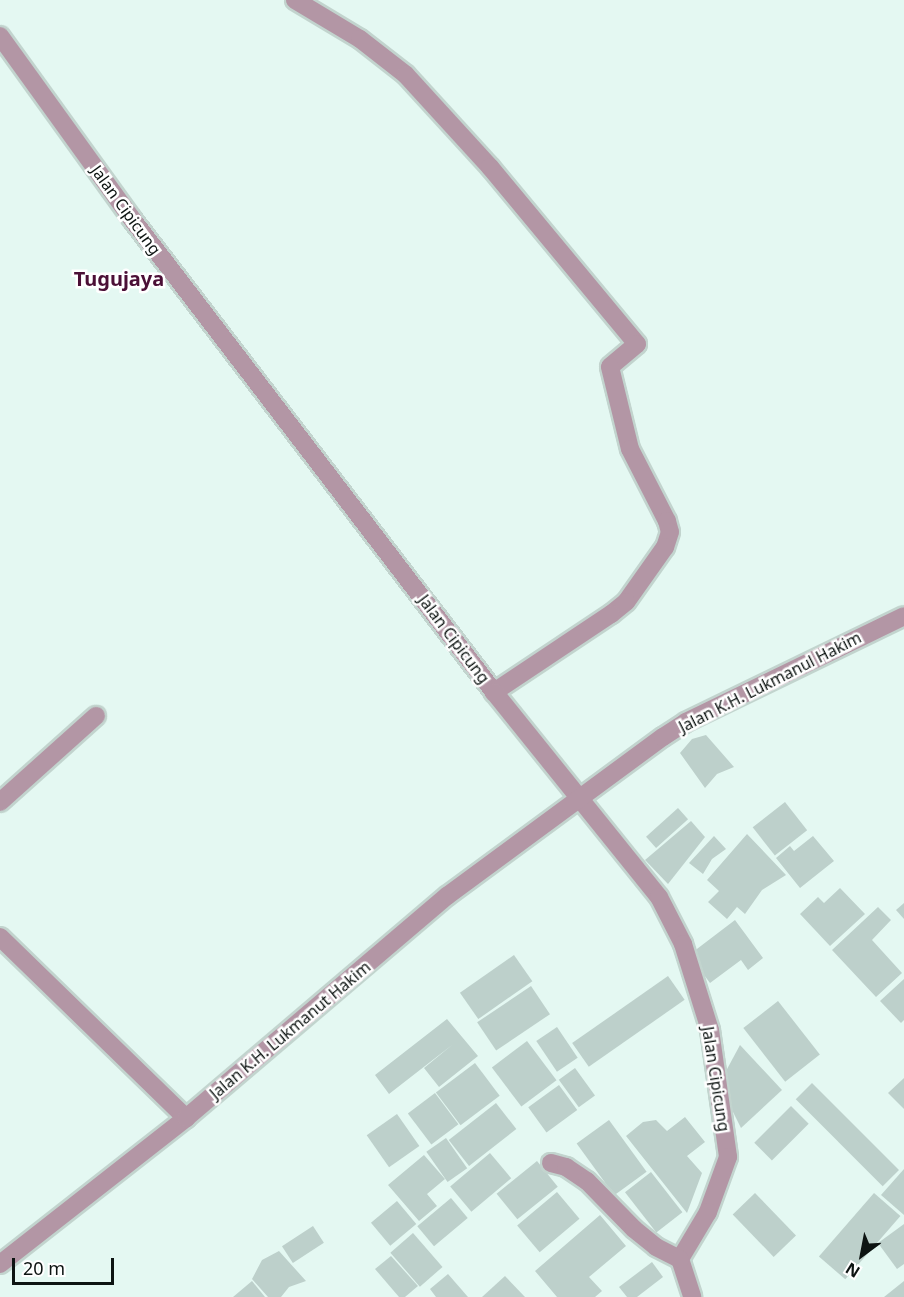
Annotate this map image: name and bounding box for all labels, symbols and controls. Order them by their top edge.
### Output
street label: Jalan Cipicung [87,161,165,259]
district label: Tugujaya [74,266,164,290]
street label: Jalan Cipicung [414,591,494,687]
street label: Jalan K.H. Lukmanul Hakim [676,628,864,736]
street label: Jalan K.H. Lukmanut Hakim [206,957,374,1103]
street label: Jalan Cipicung [698,1025,734,1133]
north arrow [832,1225,892,1285]
scale bar [15,1246,117,1284]
text: 20 m [23,1256,65,1280]
text: N [841,1257,864,1283]

